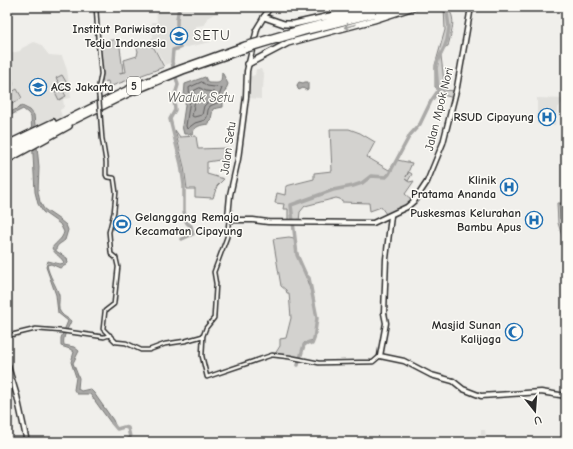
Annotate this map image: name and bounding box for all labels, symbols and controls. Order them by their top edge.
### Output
place label: Institut Pariwisata Tedja Indonesia [73,22,166,50]
one-way arrow [343,23,356,31]
school or university icon: Institut Pariwisata Tedja Indonesia [169,26,189,46]
district label: SETU [193,27,231,44]
street label: Jalan Mpok Nori [422,66,456,152]
school or university icon: ACS Jakarta [28,77,48,97]
road number: 5 [127,77,141,95]
place label: ACS Jakarta [51,80,114,94]
water label: Waduk Setu [168,90,234,105]
hospital icon: RSUD Cipayung [537,107,557,127]
place label: RSUD Cipayung [453,110,534,124]
street label: Jalan Setu [217,121,239,175]
place label: Klinik Pratama Ananda [411,173,496,201]
hospital icon: Klinik Pratama Ananda [499,177,519,197]
place label: Puskesmas Kelurahan Bambu Apus [410,206,521,234]
place label: Gelanggang Remaja Kecamatan Cipayung [135,210,243,238]
hospital icon: Puskesmas Kelurahan Bambu Apus [524,210,544,230]
sports icon: Gelanggang Remaja Kecamatan Cipayung [112,214,132,234]
place label: Masjid Sunan Kalijaga [432,318,501,346]
mosque icon: Masjid Sunan Kalijaga [504,322,524,342]
north arrow [515,391,555,431]
text: U [532,413,543,427]

